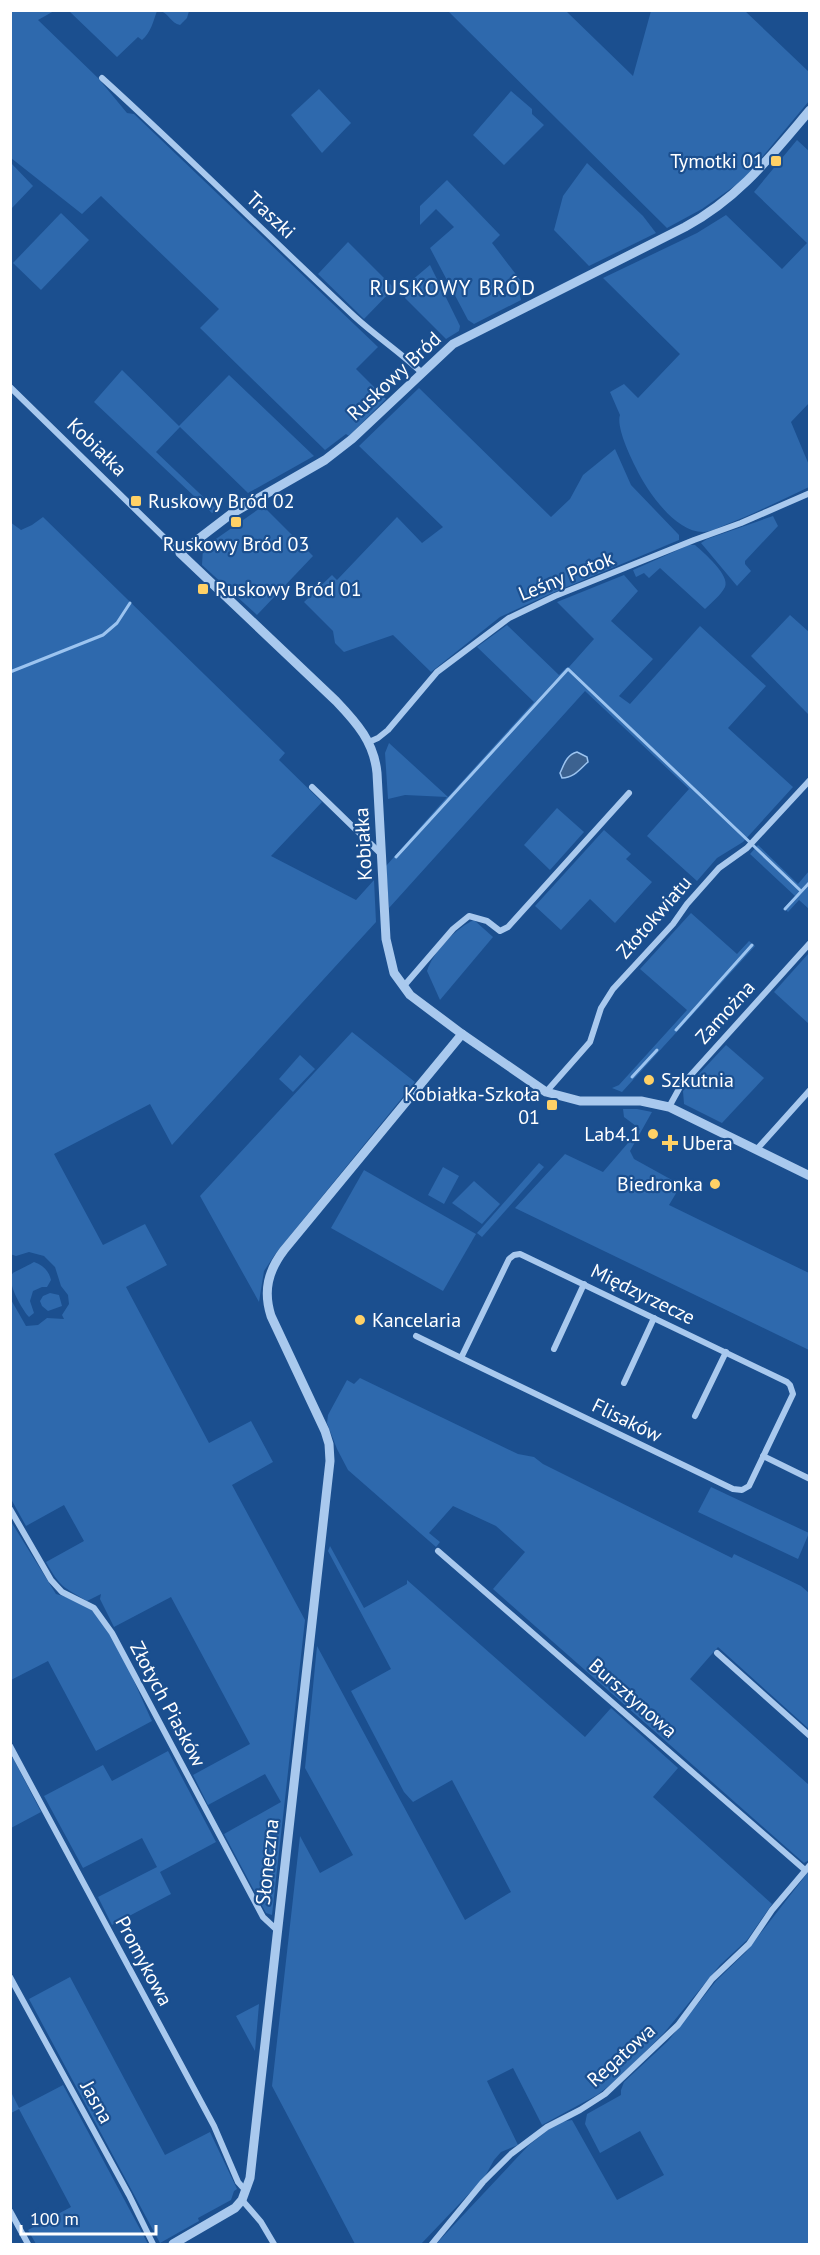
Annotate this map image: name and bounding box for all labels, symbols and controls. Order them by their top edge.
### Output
place label: Tymotki 01 [670,148,764,174]
marker: Tymotki 01 [769,154,783,168]
street label: Traszki [241,186,301,244]
district label: RUSKOWY BRÓD [369,274,537,301]
street label: Ruskowy Bród [341,326,447,426]
street label: Kobiałka [62,412,132,482]
place label: Ruskowy Bród 02 [148,488,295,514]
marker: Ruskowy Bród 02 [129,494,143,508]
marker: Ruskowy Bród 03 [229,515,243,529]
place label: Ruskowy Bród 03 [163,531,309,557]
street label: Leśny Potok [514,545,618,607]
place label: Ruskowy Bród 01 [215,576,362,602]
marker: Ruskowy Bród 01 [196,582,210,596]
street label: Kobiałka [348,807,378,881]
street label: Złotokwiatu [611,870,697,964]
street label: Zamożna [690,975,760,1049]
place label: Szkutnia [661,1067,734,1093]
marker: Szkutnia [642,1073,656,1087]
place label: Kobiałka-Szkoła 01 [404,1081,540,1130]
marker: Kobiałka-Szkoła 01 [545,1098,559,1112]
place label: Lab4.1 [584,1121,641,1147]
marker: Lab4.1 [646,1127,660,1141]
place label: Ubera [682,1130,733,1156]
marker: Ubera [663,1136,677,1150]
place label: Biedronka [617,1171,703,1197]
marker: Biedronka [708,1177,722,1191]
street label: Międzyrzecze [587,1258,699,1330]
place label: Kancelaria [372,1307,461,1333]
marker: Kancelaria [353,1313,367,1327]
street label: Flisaków [588,1392,666,1448]
street label: Złotych Piasków [124,1637,212,1771]
street label: Bursztynowa [583,1653,683,1743]
street label: Słoneczna [250,1818,284,1906]
street label: Promykowa [110,1912,178,2010]
street label: Regatowa [581,2017,661,2093]
street label: Jasna [74,2075,119,2128]
scale bar [21,2198,156,2236]
text: 100 m [30,2207,79,2230]

